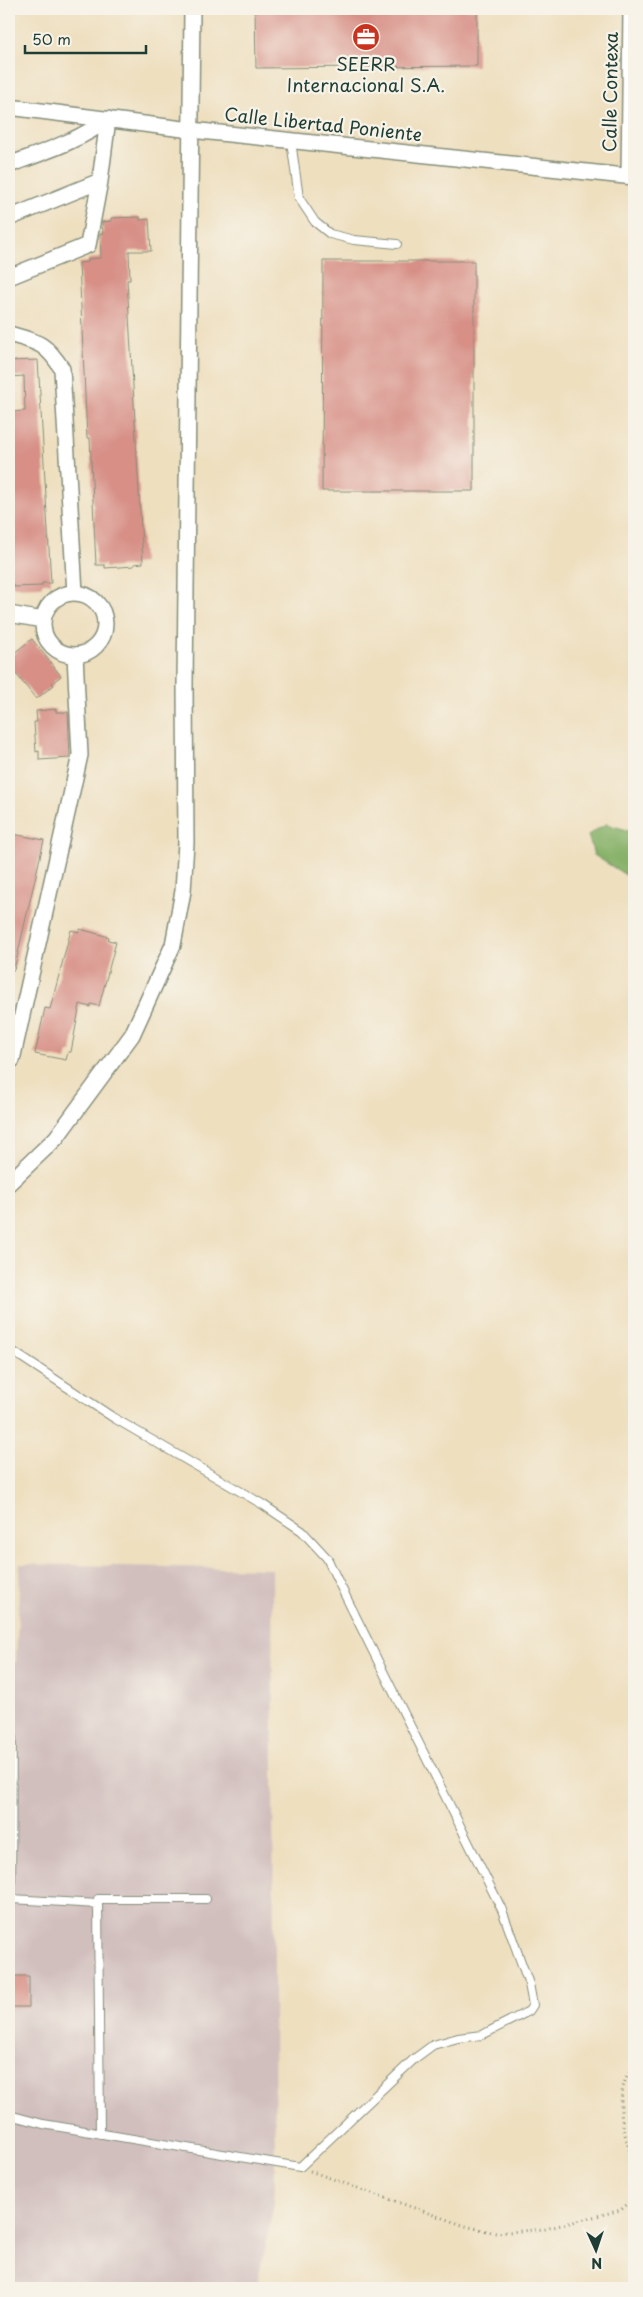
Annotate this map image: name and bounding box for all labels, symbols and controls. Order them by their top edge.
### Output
scale bar [25,22,146,54]
office icon: SEERR Internacional S.A. [351,22,381,52]
text: 50 m [32,27,71,50]
street label: Calle Contexa [595,31,624,152]
place label: SEERR Internacional S.A. [287,50,445,98]
street label: Calle Libertad Poniente [223,100,423,147]
north arrow [570,2224,620,2274]
text: N [591,2253,603,2274]

